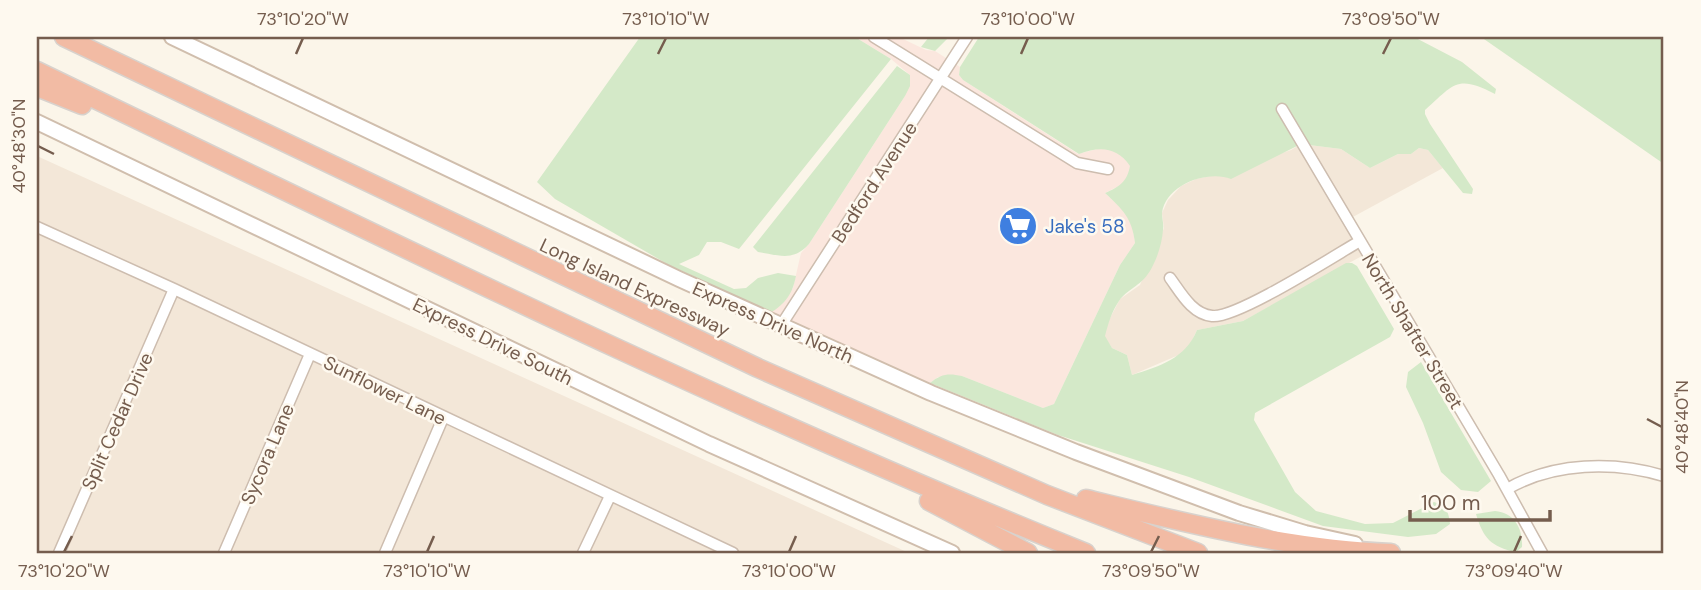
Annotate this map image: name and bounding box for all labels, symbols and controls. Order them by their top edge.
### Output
text: 73°10'20"W [257,7,349,31]
text: 73°10'10"W [622,7,710,31]
text: 73°10'00"W [981,7,1075,31]
text: 73°09'50"W [1342,7,1440,31]
text: 40°48'30"N [7,99,31,193]
street label: Bedford Avenue [826,117,923,248]
supermarket icon: Jake's 58 [997,205,1039,247]
place label: Jake's 58 [1045,214,1124,239]
street label: Long Island Expressway [536,232,734,343]
street label: North Shafter Street [1356,249,1469,414]
street label: Express Drive North [688,276,857,369]
street label: Express Drive South [409,292,577,391]
street label: Split Cedar Drive [76,349,159,494]
street label: Sunflower Lane [319,350,450,431]
text: 40°48'40"N [1670,380,1694,474]
street label: Sycora Lane [235,400,300,508]
scale bar [1410,478,1550,522]
text: 100 m [1421,489,1481,517]
text: 73°10'20"W [18,559,110,583]
text: 73°10'10"W [383,559,471,583]
text: 73°10'00"W [742,559,836,583]
text: 73°09'50"W [1102,559,1200,583]
text: 73°09'40"W [1465,559,1563,583]

